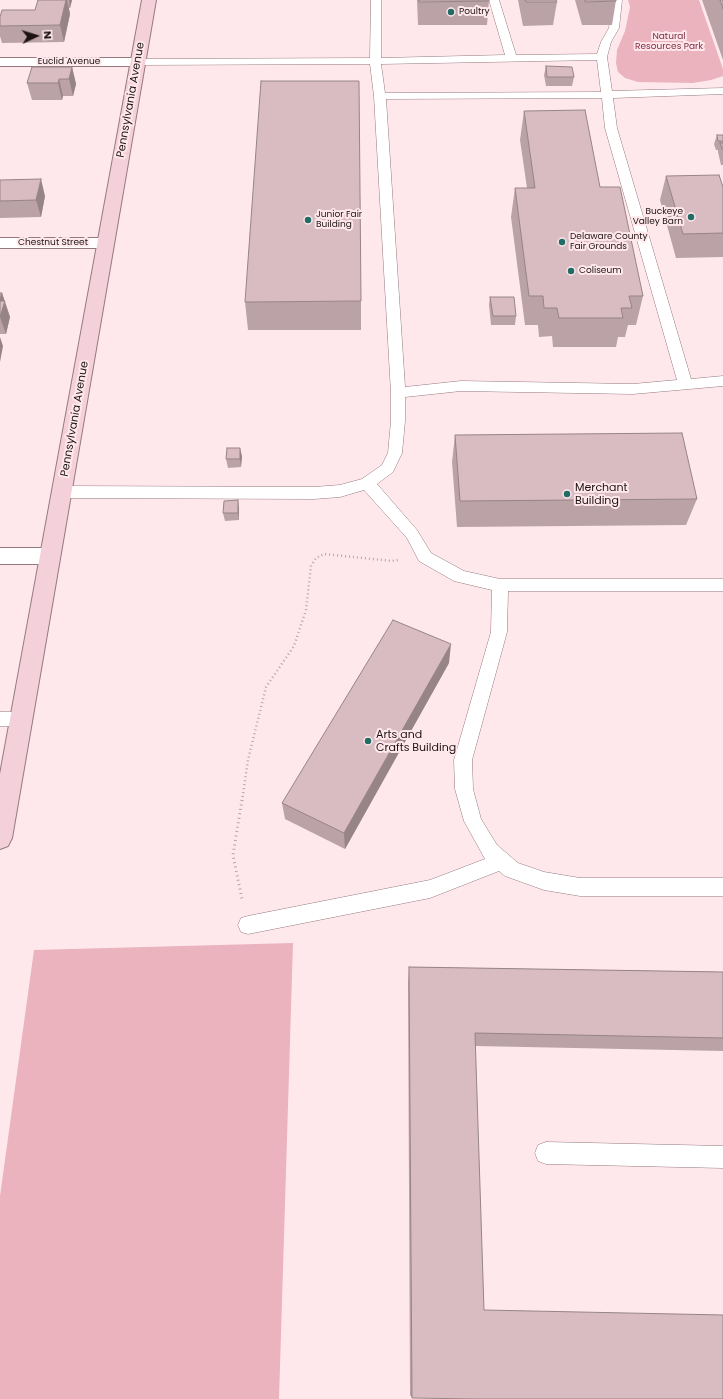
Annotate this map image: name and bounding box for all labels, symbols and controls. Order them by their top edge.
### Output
marker: Poultry [446,7,456,17]
place label: Poultry [459,7,490,17]
north arrow [16,16,56,56]
text: N [40,30,56,40]
park label: Natural Resources Park [635,32,703,53]
street label: Pennsylvania Avenue [114,41,148,159]
street label: Euclid Avenue [38,57,100,67]
place label: Buckeye Valley Barn [633,207,683,228]
place label: Junior Fair Building [316,210,362,231]
marker: Buckeye Valley Barn [686,212,696,222]
marker: Junior Fair Building [303,215,313,225]
place label: Delaware County Fair Grounds [570,232,648,253]
marker: Delaware County Fair Grounds [557,237,567,247]
street label: Chestnut Street [18,238,88,248]
marker: Coliseum [566,266,576,276]
place label: Coliseum [579,266,621,276]
street label: Pennsylvania Avenue [58,360,92,478]
place label: Merchant Building [575,481,628,507]
marker: Merchant Building [562,489,572,499]
place label: Arts and Crafts Building [376,728,456,754]
marker: Arts and Crafts Building [363,736,373,746]

